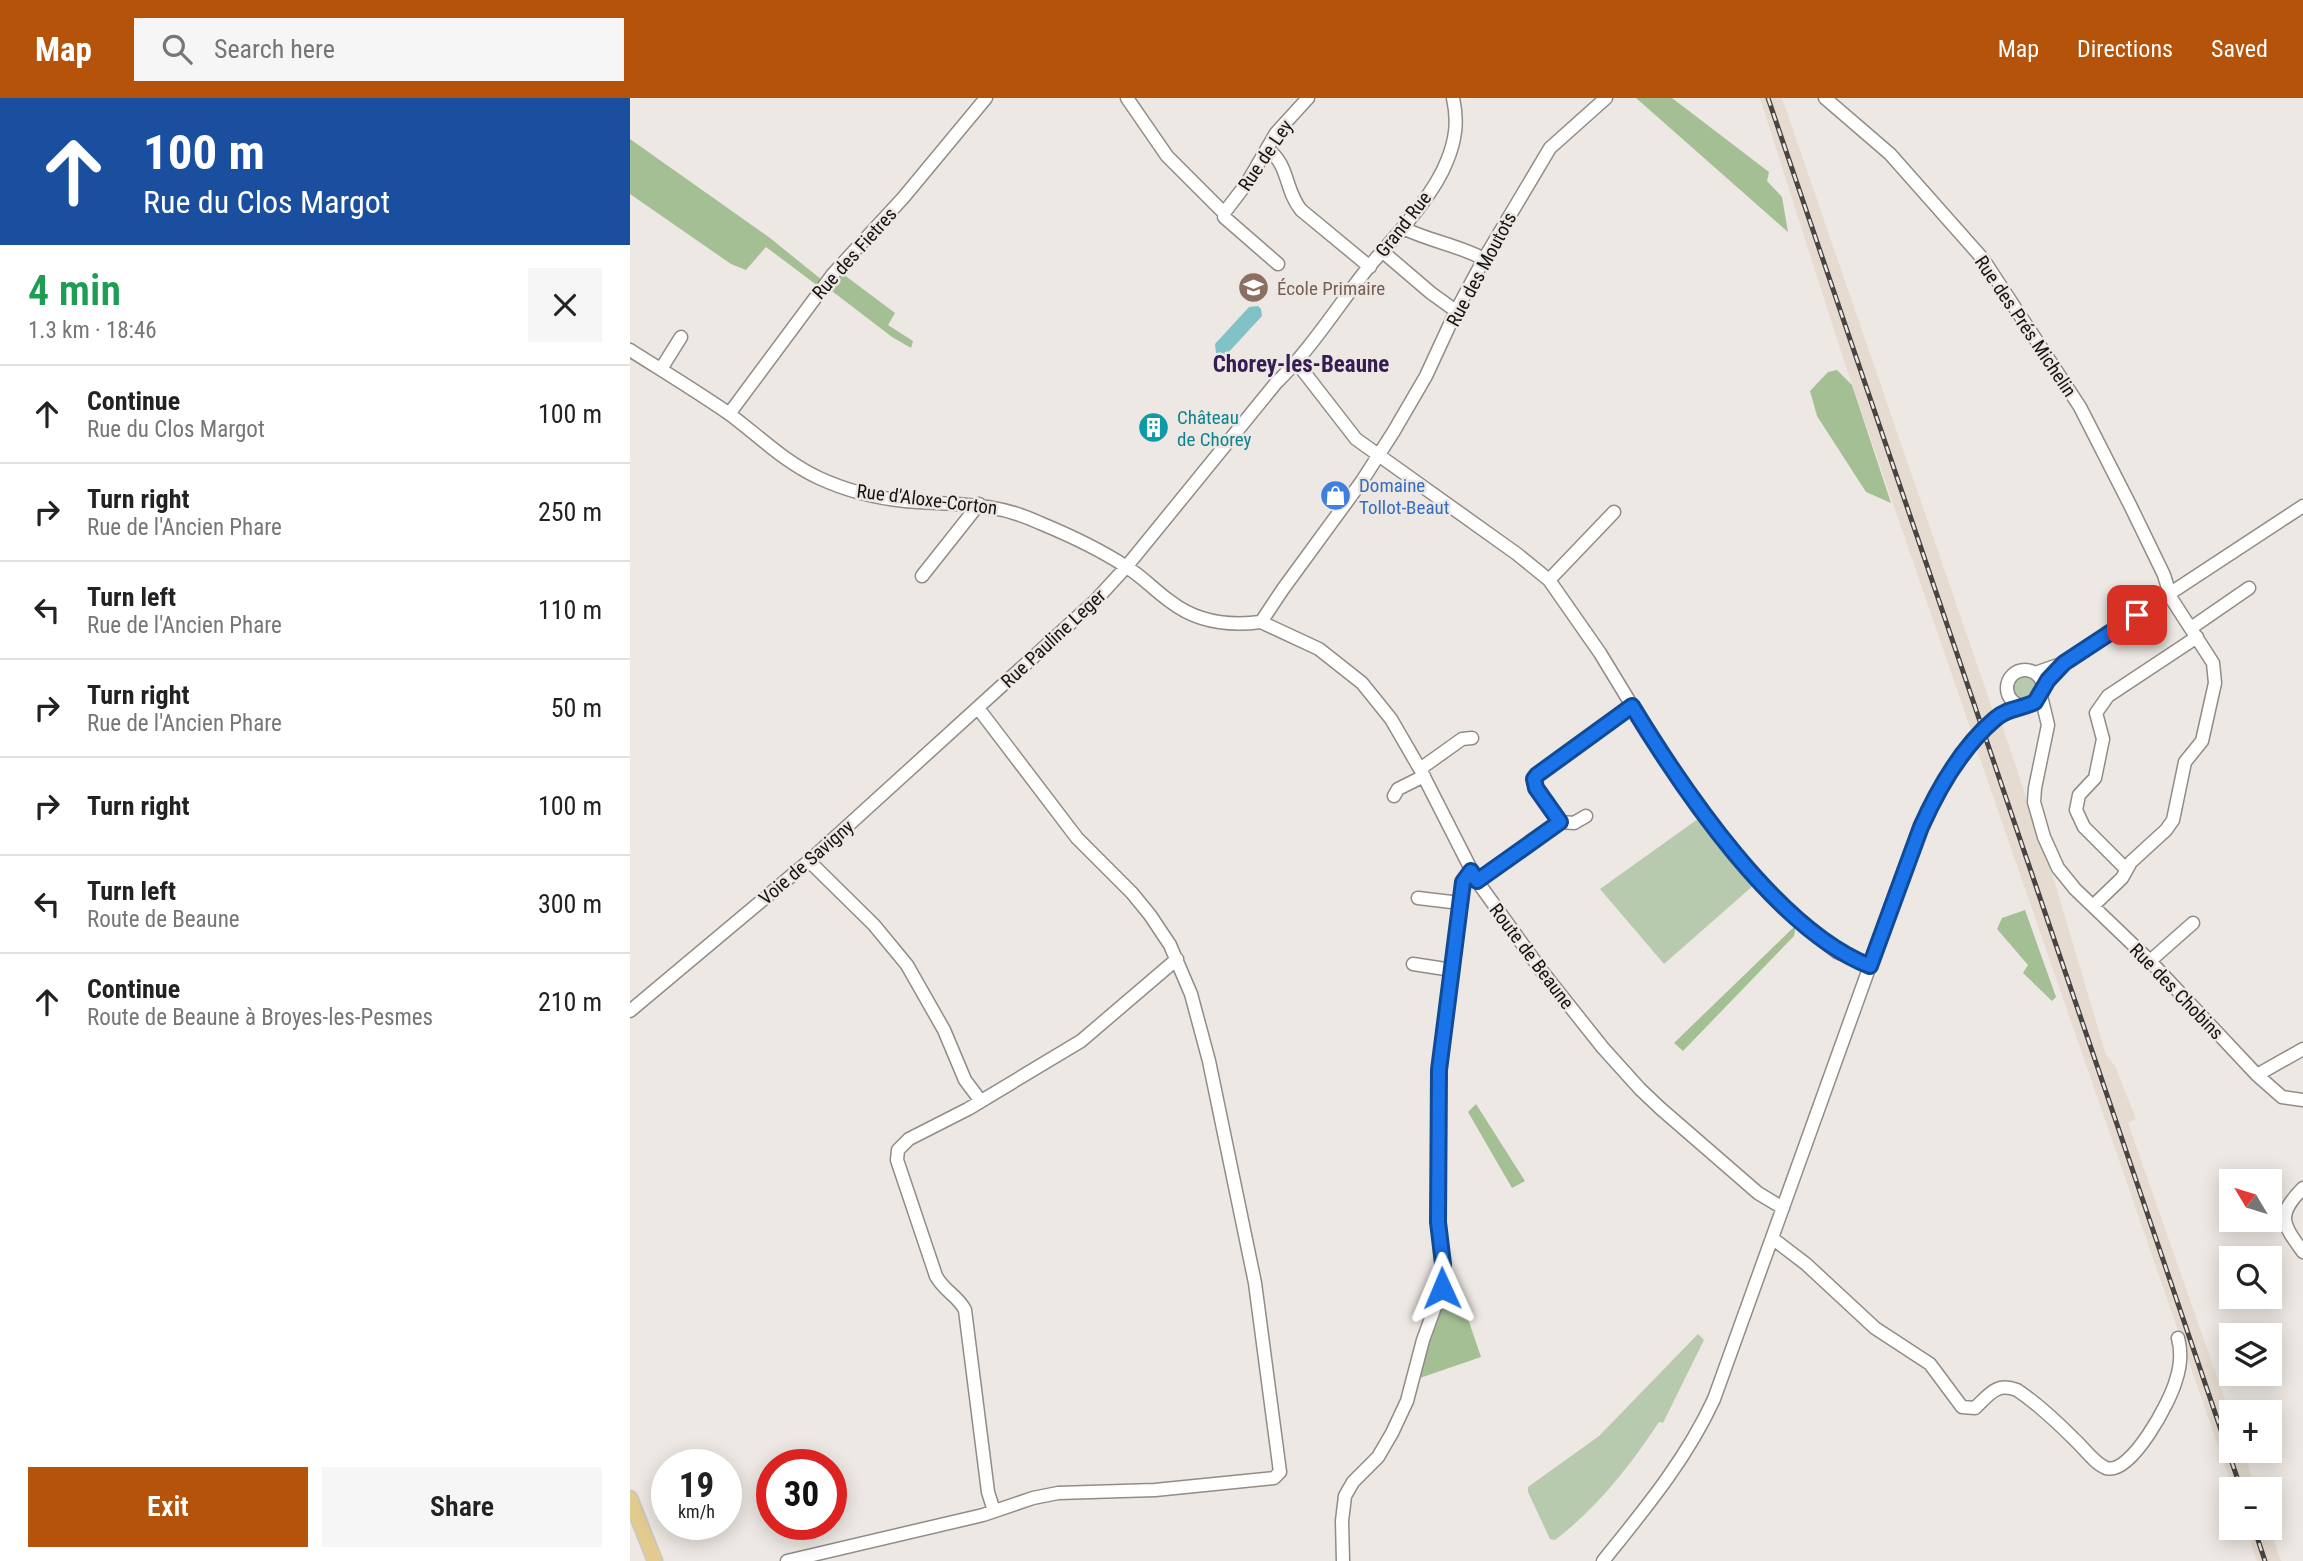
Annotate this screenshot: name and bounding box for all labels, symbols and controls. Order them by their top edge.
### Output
search box [134,18,624,81]
text: Map [35,30,92,69]
icon: search [158,30,196,68]
text: Search here [214,34,335,64]
text: Map [1998,35,2039,63]
text: Directions [2077,35,2173,63]
text: Saved [2211,35,2268,63]
street label: Rue de Ley [1233,115,1298,195]
text: 100 m [143,124,265,181]
icon: ahead [28,126,119,217]
text: Rue du Clos Margot [143,183,390,221]
street label: Grand Rue [1371,187,1436,262]
street label: Rue des Fietres [807,203,901,304]
street label: Rue des Moutots [1442,208,1521,330]
street label: Rue des Prés Michelin [1970,251,2081,401]
text: 4 min [28,266,121,315]
button: close [528,268,602,342]
school or university icon: École Primaire [1237,271,1271,305]
place label: École Primaire [1277,277,1385,300]
text: 1.3 km · 18:46 [28,317,157,344]
district label: Chorey-les-Beaune [1213,351,1389,378]
text: Continue [87,386,180,416]
icon: ahead [28,395,66,433]
text: 100 m [538,399,602,429]
place label: Château de Chorey [1177,406,1252,451]
building icon: Château de Chorey [1137,411,1171,445]
text: Rue du Clos Margot [87,416,265,443]
place label: Domaine Tollot-Beaut [1359,474,1449,519]
street label: Rue d'Aloxe-Corton [855,479,998,520]
shop icon: Domaine Tollot-Beaut [1319,479,1353,513]
text: Turn right [87,484,189,514]
icon: right [28,493,66,531]
text: 250 m [538,497,602,527]
text: Rue de l'Ancien Phare [87,514,282,541]
text: Turn left [87,582,176,612]
street label: Rue Pauline Leger [996,584,1111,693]
pin [2107,585,2167,645]
icon: left [28,591,66,629]
text: 110 m [538,595,602,625]
icon: arrive [2118,596,2156,634]
text: Rue de l'Ancien Phare [87,612,282,639]
text: Turn right [87,680,189,710]
icon: right [28,689,66,727]
text: 50 m [551,693,602,723]
text: Rue de l'Ancien Phare [87,710,282,737]
icon: right [28,787,66,825]
text: Turn right [87,791,189,821]
text: 100 m [538,791,602,821]
street label: Voie de Savigny [754,815,858,910]
text: Turn left [87,876,176,906]
icon: left [28,885,66,923]
text: 300 m [538,889,602,919]
street label: Route de Beaune [1484,899,1579,1014]
text: Route de Beaune [87,906,240,933]
street label: Rue des Chobins [2125,938,2228,1044]
text: Continue [87,974,180,1004]
icon: ahead [28,983,66,1021]
text: 210 m [538,987,602,1017]
text: Route de Beaune à Broyes-les-Pesmes [87,1004,433,1031]
north arrow [2219,1169,2282,1232]
map controls [2219,1169,2282,1540]
button: search [2219,1246,2282,1309]
position arrow [1405,1251,1479,1325]
button: layers [2219,1323,2282,1386]
button: + [2219,1400,2282,1463]
speed limit sign: 30 [756,1449,847,1540]
text: 19 [679,1465,714,1506]
button: Exit [28,1467,308,1547]
button: Share [322,1467,602,1547]
button: − [2219,1477,2282,1540]
text: km/h [678,1501,715,1522]

